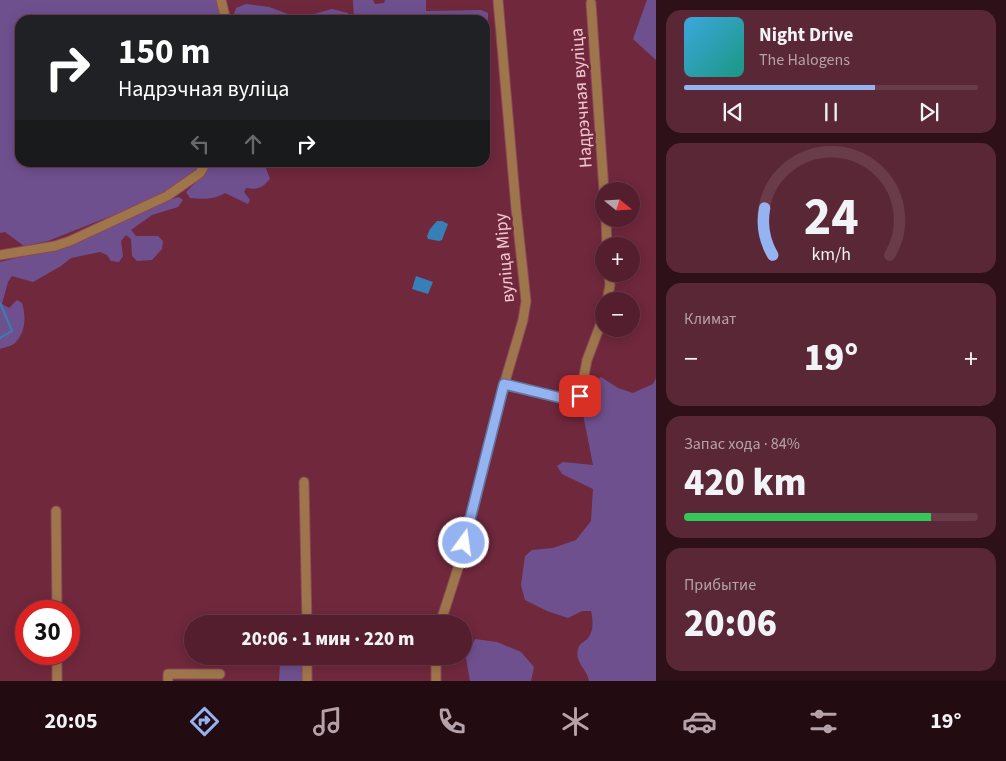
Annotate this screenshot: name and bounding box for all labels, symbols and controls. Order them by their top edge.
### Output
text: Night Drive [759,22,853,49]
text: 150 m [118,27,210,77]
street label: Надрэчная вуліца [564,27,599,169]
icon: right [35,35,100,100]
text: The Halogens [759,49,850,71]
text: Надрэчная вуліца [118,73,289,105]
icon: previous [719,98,747,126]
icon: pause [817,98,845,126]
icon: next [915,98,943,126]
icon: left [186,130,214,158]
icon: ahead [239,130,267,158]
icon: right [292,130,320,158]
text: 24 [804,181,858,255]
north arrow [595,182,640,228]
map controls [595,182,640,337]
street label: вуліца Міру [488,211,521,304]
button: + [595,237,640,282]
text: km/h [811,242,851,267]
button: − [595,292,640,337]
text: Климат [684,308,736,330]
text: 19° [804,331,858,385]
text: − [684,339,698,379]
text: + [964,339,978,379]
pin [559,375,601,417]
icon: arrive [566,382,594,410]
text: Запас хода · 84% [684,433,800,455]
text: 420 km [684,456,806,510]
position arrow [437,516,489,568]
text: Прибытие [684,574,756,596]
text: 20:06 [684,597,777,651]
speed limit sign: 30 [15,600,80,665]
text: 20:06 · 1 мин · 220 m [242,626,414,653]
icon: directions [187,704,222,739]
icon: music [310,704,345,739]
icon: phone [434,704,469,739]
icon: climate [558,704,593,739]
icon: car [682,704,717,739]
icon: filters [806,704,841,739]
text: 20:05 [44,705,98,737]
text: 19° [930,705,961,737]

